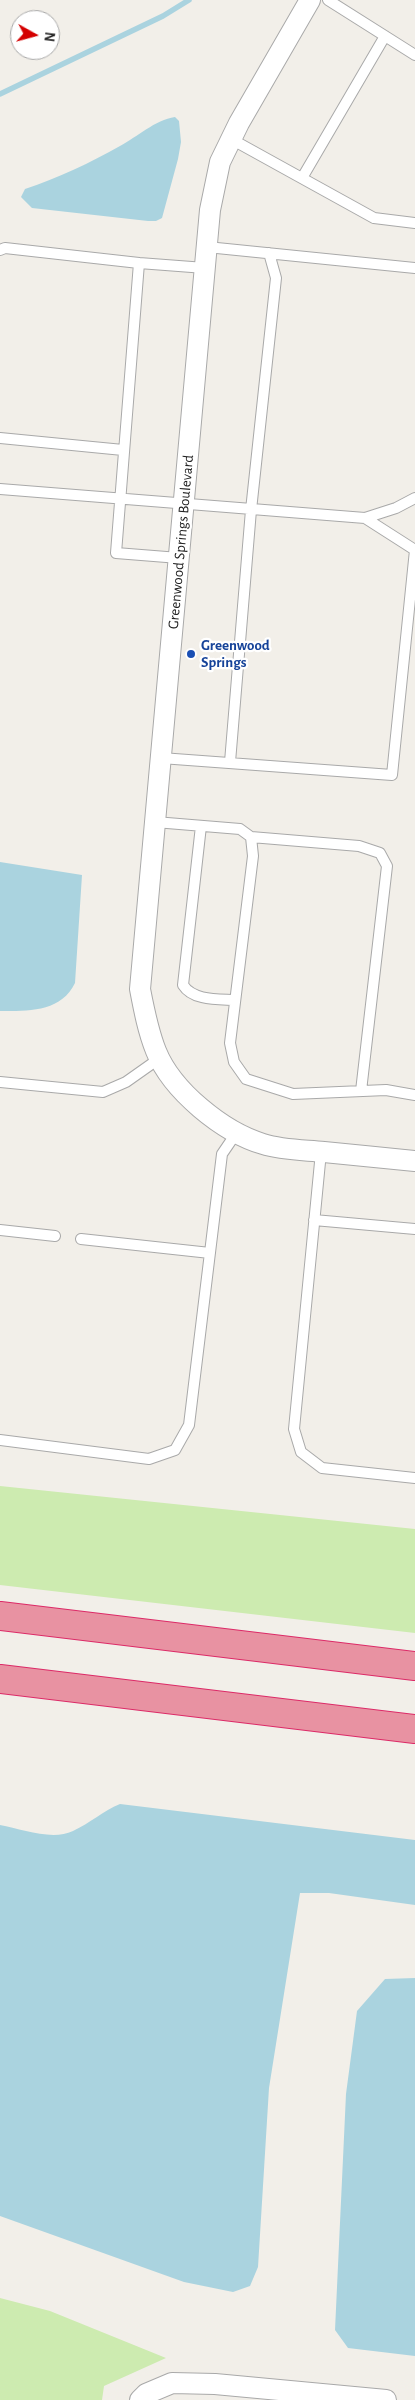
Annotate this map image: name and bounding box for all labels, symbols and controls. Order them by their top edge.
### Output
north arrow [10,10,60,60]
text: N [41,31,56,42]
street label: Greenwood Springs Boulevard [164,454,198,630]
place label: Greenwood Springs [201,636,270,671]
marker: Greenwood Springs [185,648,197,660]

